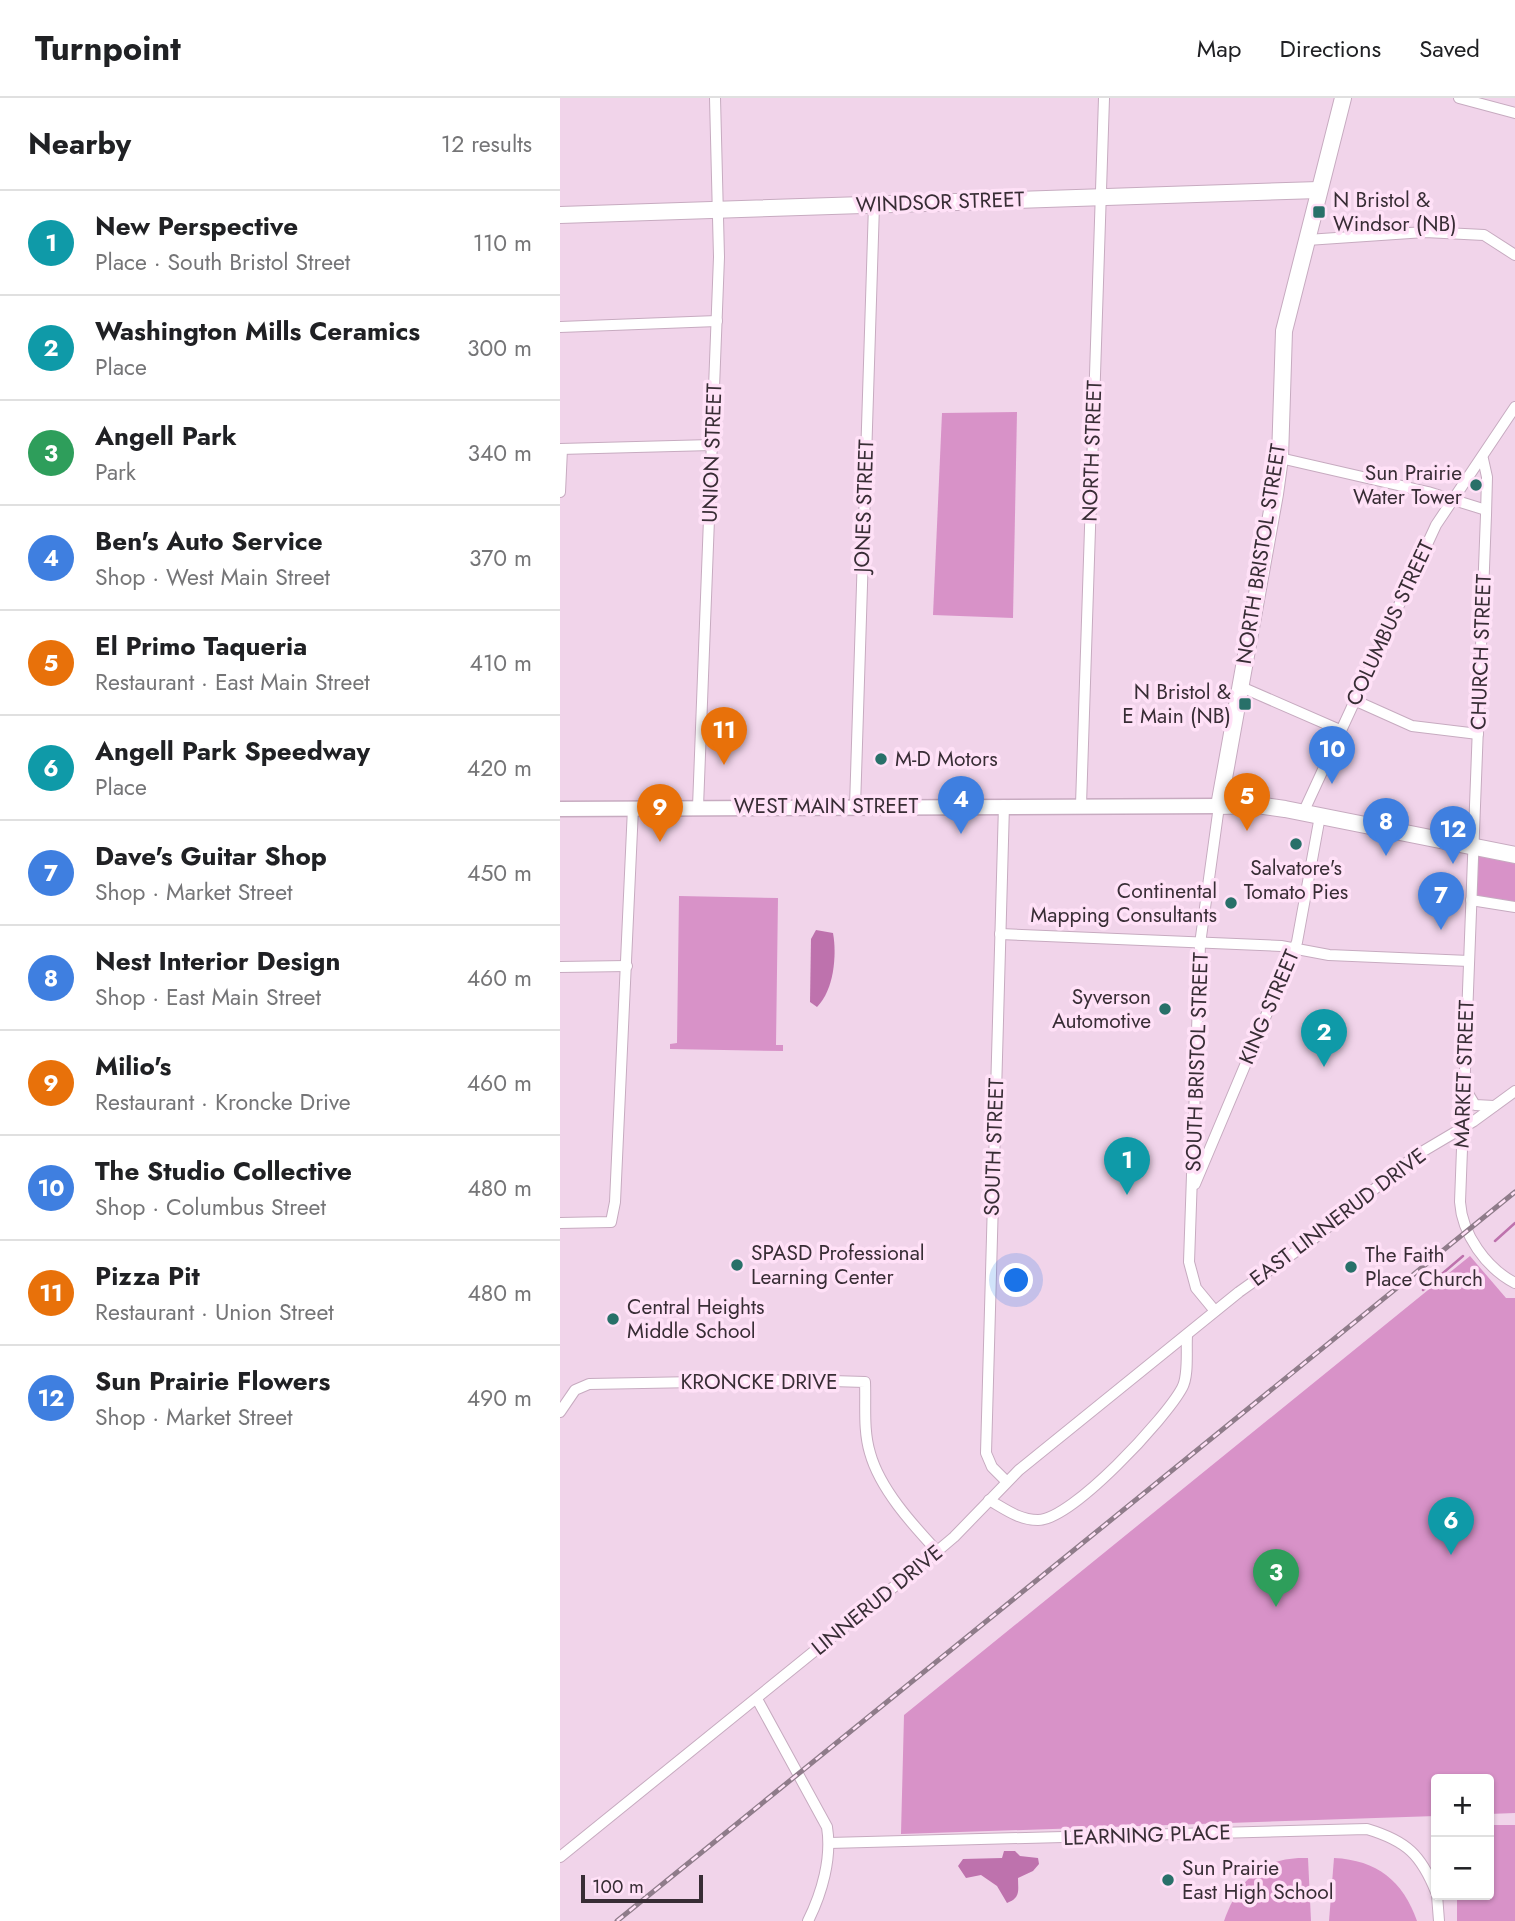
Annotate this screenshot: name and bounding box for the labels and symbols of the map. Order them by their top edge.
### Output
street label: WINDSOR STREET [855,184,1025,220]
place label: N Bristol & Windsor (NB) [1333,185,1457,239]
marker: N Bristol & Windsor (NB) [1311,204,1327,220]
street label: NORTH STREET [1075,379,1109,522]
street label: UNION STREET [695,382,729,523]
street label: JONES STREET [847,439,881,576]
street label: NORTH BRISTOL STREET [1229,441,1293,666]
place label: Sun Prairie Water Tower [1353,458,1463,512]
marker: Sun Prairie Water Tower [1468,477,1484,493]
street label: COLUMBUS STREET [1339,535,1442,711]
street label: CHURCH STREET [1463,573,1499,730]
place label: N Bristol & E Main (NB) [1122,677,1231,731]
marker: N Bristol & E Main (NB) [1237,696,1253,712]
pin: 11 [701,707,747,765]
pin: 10 [1309,726,1355,784]
place label: M-D Motors [895,744,998,774]
marker: M-D Motors [873,751,889,767]
pin: 5 [1224,773,1270,831]
pin: 4 [938,776,984,834]
pin: 9 [637,784,683,842]
street label: WEST MAIN STREET [734,791,918,821]
pin: 8 [1363,798,1409,856]
pin: 12 [1430,806,1476,864]
marker: Salvatore's Tomato Pies [1288,836,1304,852]
place label: Salvatore's Tomato Pies [1244,853,1348,907]
pin: 7 [1418,872,1464,930]
place label: Continental Mapping Consultants [1030,876,1217,930]
marker: Continental Mapping Consultants [1223,895,1239,911]
street label: KING STREET [1231,945,1307,1069]
street label: SOUTH BRISTOL STREET [1178,952,1216,1172]
place label: Syverson Automotive [1052,982,1151,1036]
street label: MARKET STREET [1446,999,1482,1148]
marker: Syverson Automotive [1157,1001,1173,1017]
pin: 2 [1301,1009,1347,1067]
street label: SOUTH STREET [977,1077,1011,1217]
pin: 1 [1104,1137,1150,1195]
street label: EAST LINNERUD DRIVE [1244,1141,1432,1293]
place label: SPASD Professional Learning Center [751,1238,925,1292]
place label: The Faith Place Church [1365,1240,1483,1294]
marker: SPASD Professional Learning Center [729,1257,745,1273]
marker: The Faith Place Church [1343,1259,1359,1275]
your location [999,1263,1033,1297]
place label: Central Heights Middle School [627,1292,765,1346]
marker: Central Heights Middle School [605,1311,621,1327]
street label: KRONCKE DRIVE [680,1367,838,1397]
pin: 6 [1428,1497,1474,1555]
street label: LINNERUD DRIVE [805,1538,949,1662]
pin: 3 [1253,1549,1299,1607]
street label: LEARNING PLACE [1063,1817,1231,1853]
place label: Sun Prairie East High School [1182,1853,1334,1907]
scale bar [581,1872,704,1904]
marker: Sun Prairie East High School [1160,1872,1176,1888]

